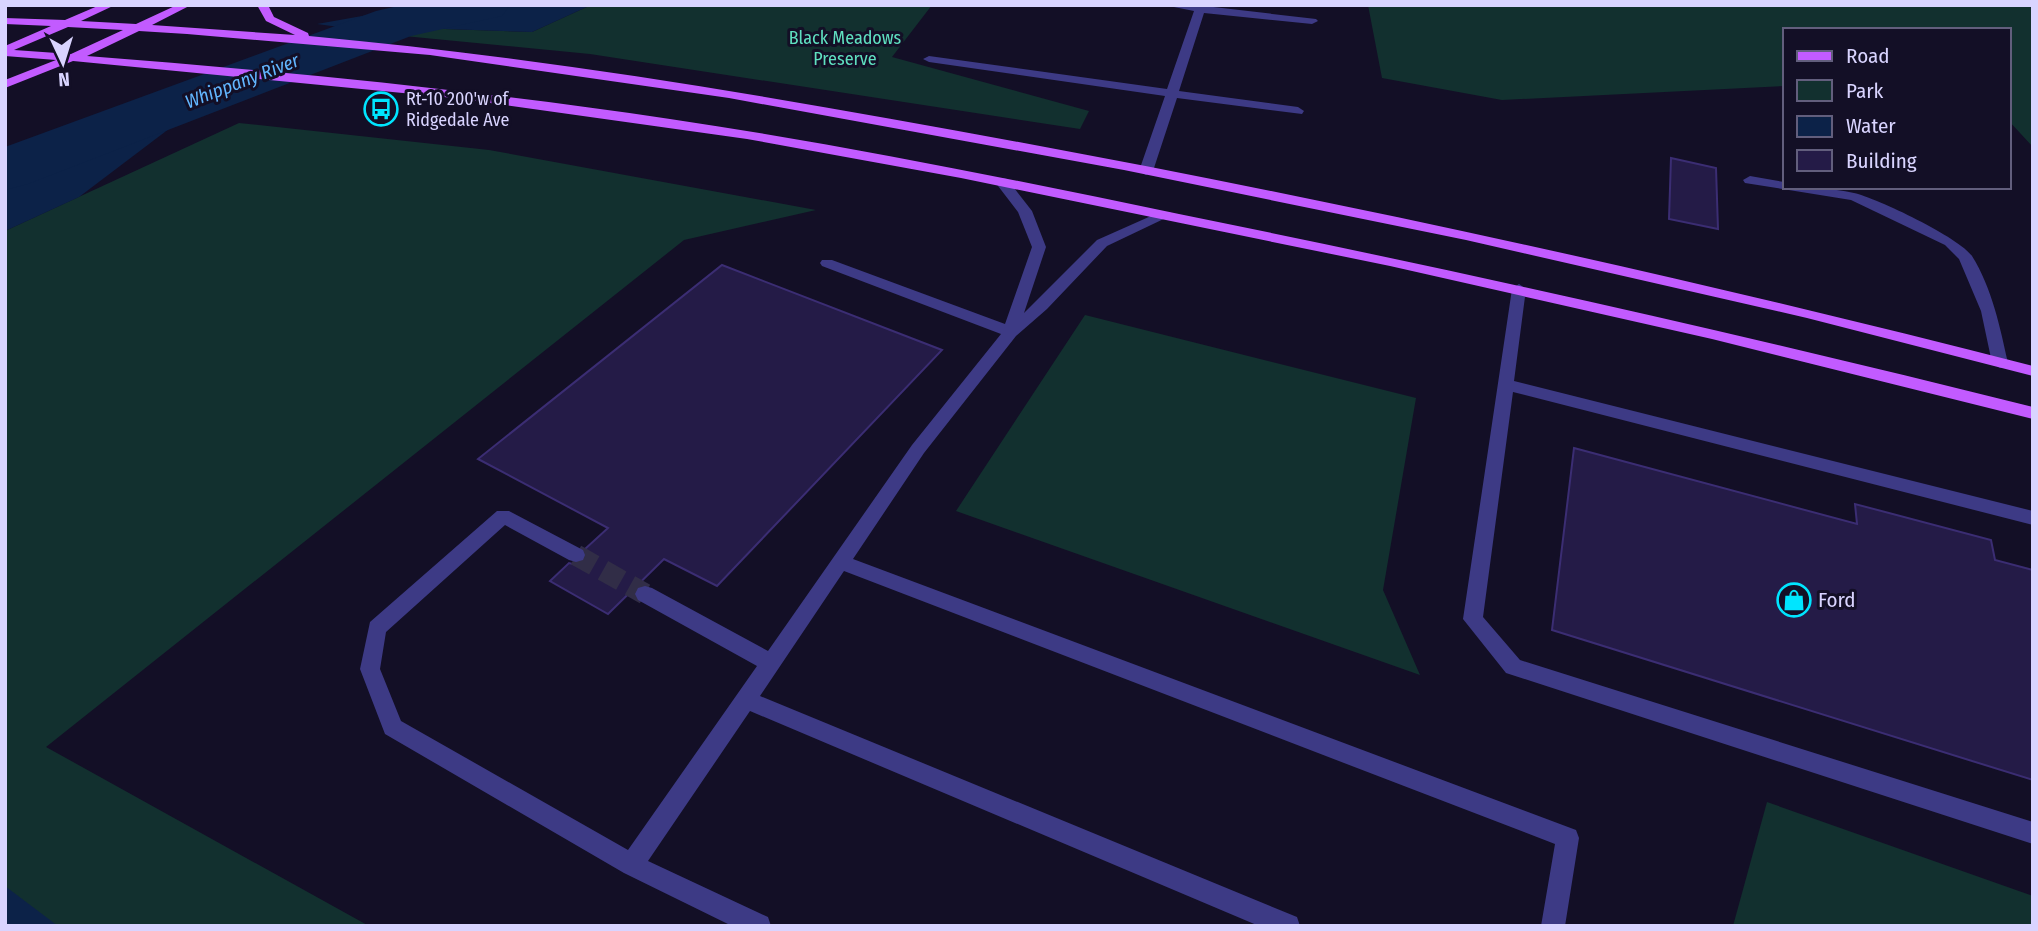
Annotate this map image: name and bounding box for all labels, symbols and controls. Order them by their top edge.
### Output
park label: Black Meadows Preserve [789,27,902,70]
north arrow [28,28,98,98]
legend [1783,28,2010,189]
text: Road [1846,43,1890,69]
water label: Whippany River [182,48,304,113]
text: N [58,68,71,91]
text: Park [1846,78,1884,104]
place label: Rt-10 200'w of Ridgedale Ave [406,88,510,131]
bus stop icon: Rt-10 200'w of Ridgedale Ave [362,90,400,128]
text: Water [1846,113,1896,139]
text: Building [1846,148,1917,174]
shop icon: Ford [1775,581,1813,619]
place label: Ford [1818,587,1856,613]

